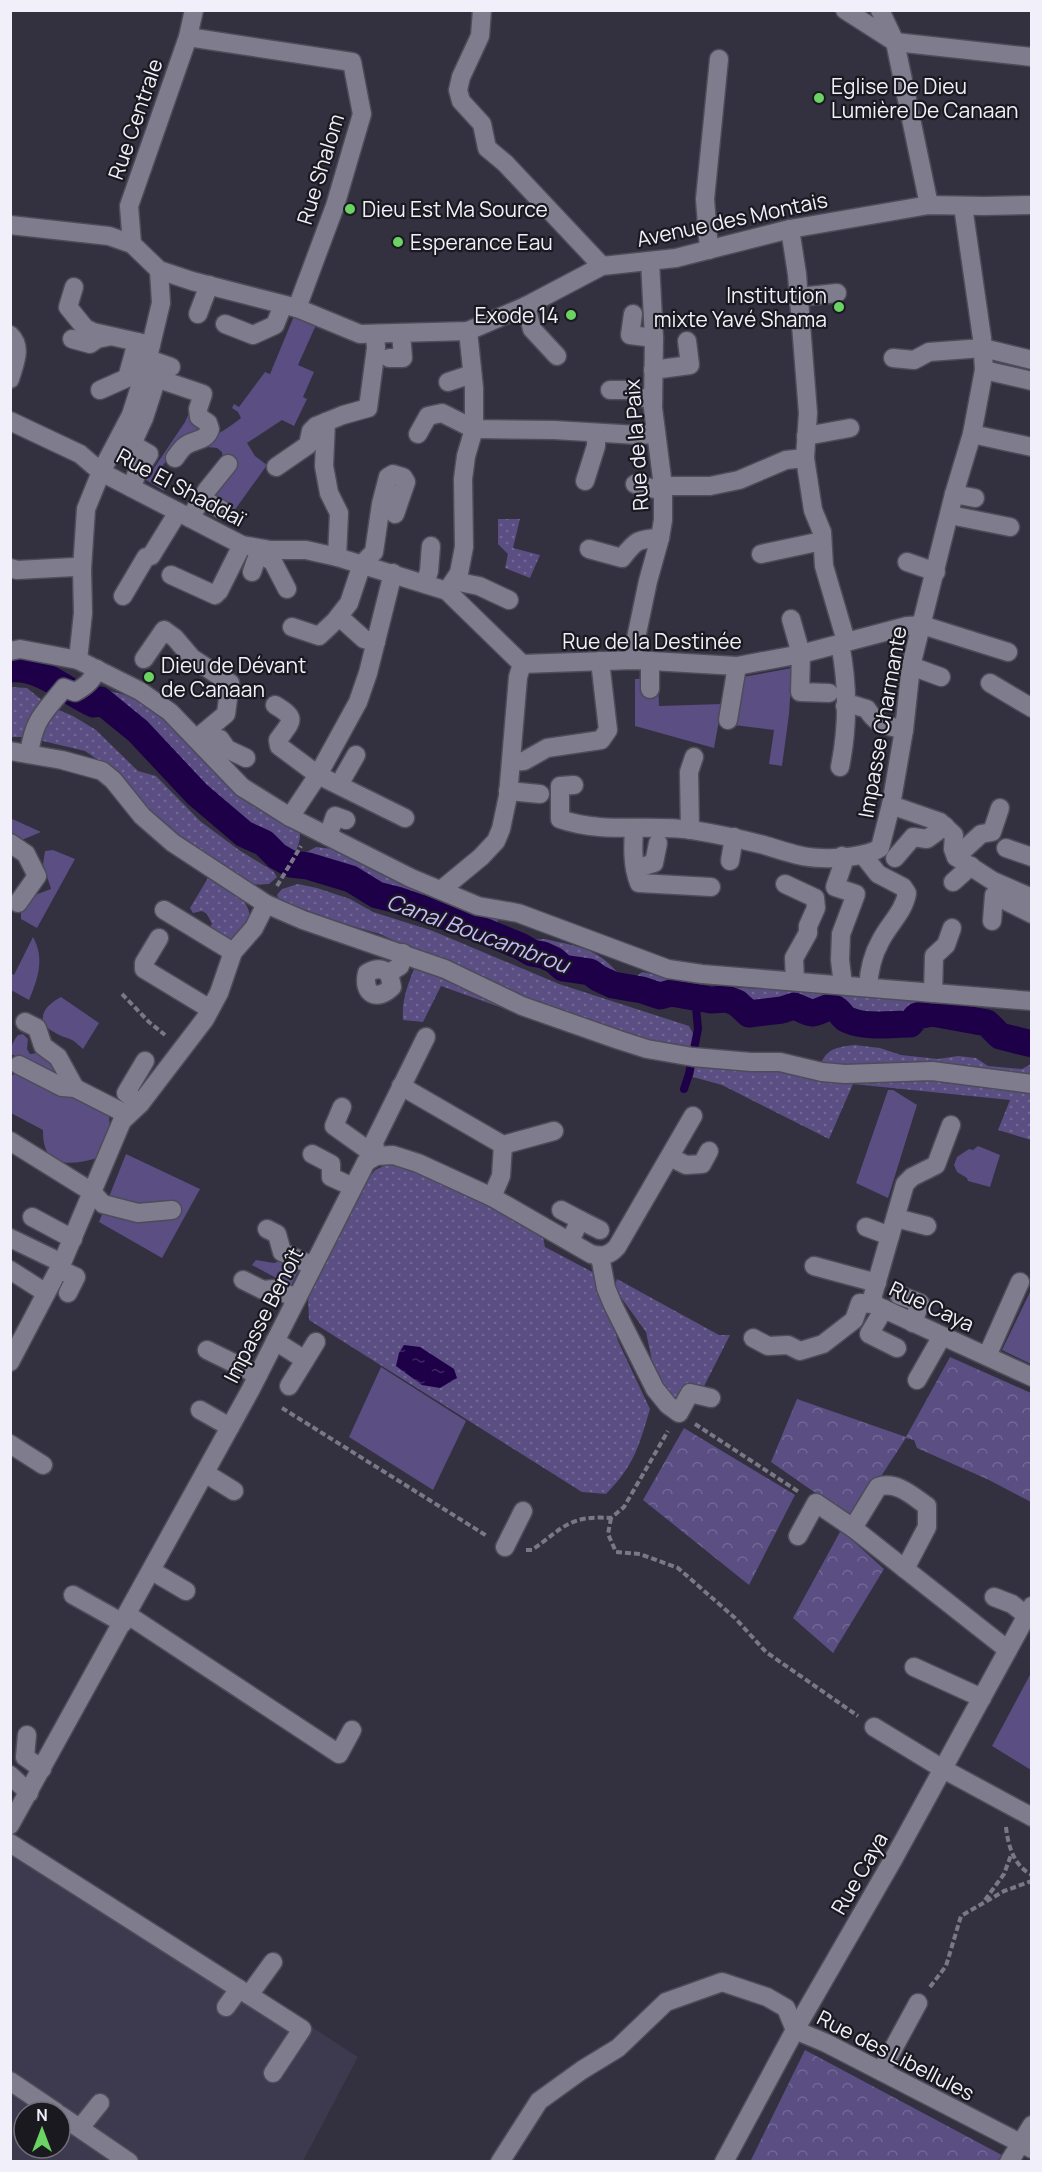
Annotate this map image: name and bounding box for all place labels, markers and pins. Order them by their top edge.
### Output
place label: Eglise De Dieu Lumière De Canaan [831,72,1019,124]
marker: Eglise De Dieu Lumière De Canaan [812,91,826,105]
place label: Dieu Est Ma Source [362,195,548,223]
marker: Dieu Est Ma Source [343,202,357,216]
place label: Esperance Eau [410,228,553,256]
marker: Esperance Eau [391,235,405,249]
place label: Institution mixte Yavé Shama [654,281,827,333]
marker: Institution mixte Yavé Shama [832,300,846,314]
place label: Exode 14 [474,301,559,329]
marker: Exode 14 [564,308,578,322]
place label: Dieu de Dévant de Canaan [161,651,306,703]
marker: Dieu de Dévant de Canaan [142,670,156,684]

